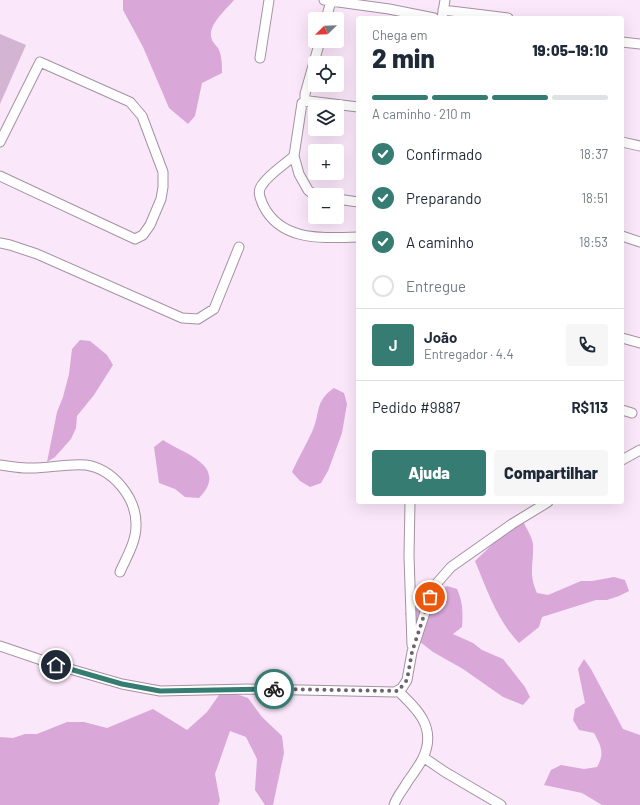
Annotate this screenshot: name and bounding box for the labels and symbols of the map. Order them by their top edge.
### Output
north arrow [308,12,344,48]
pin [413,580,447,614]
pin [39,648,73,682]
courier [254,669,294,709]

